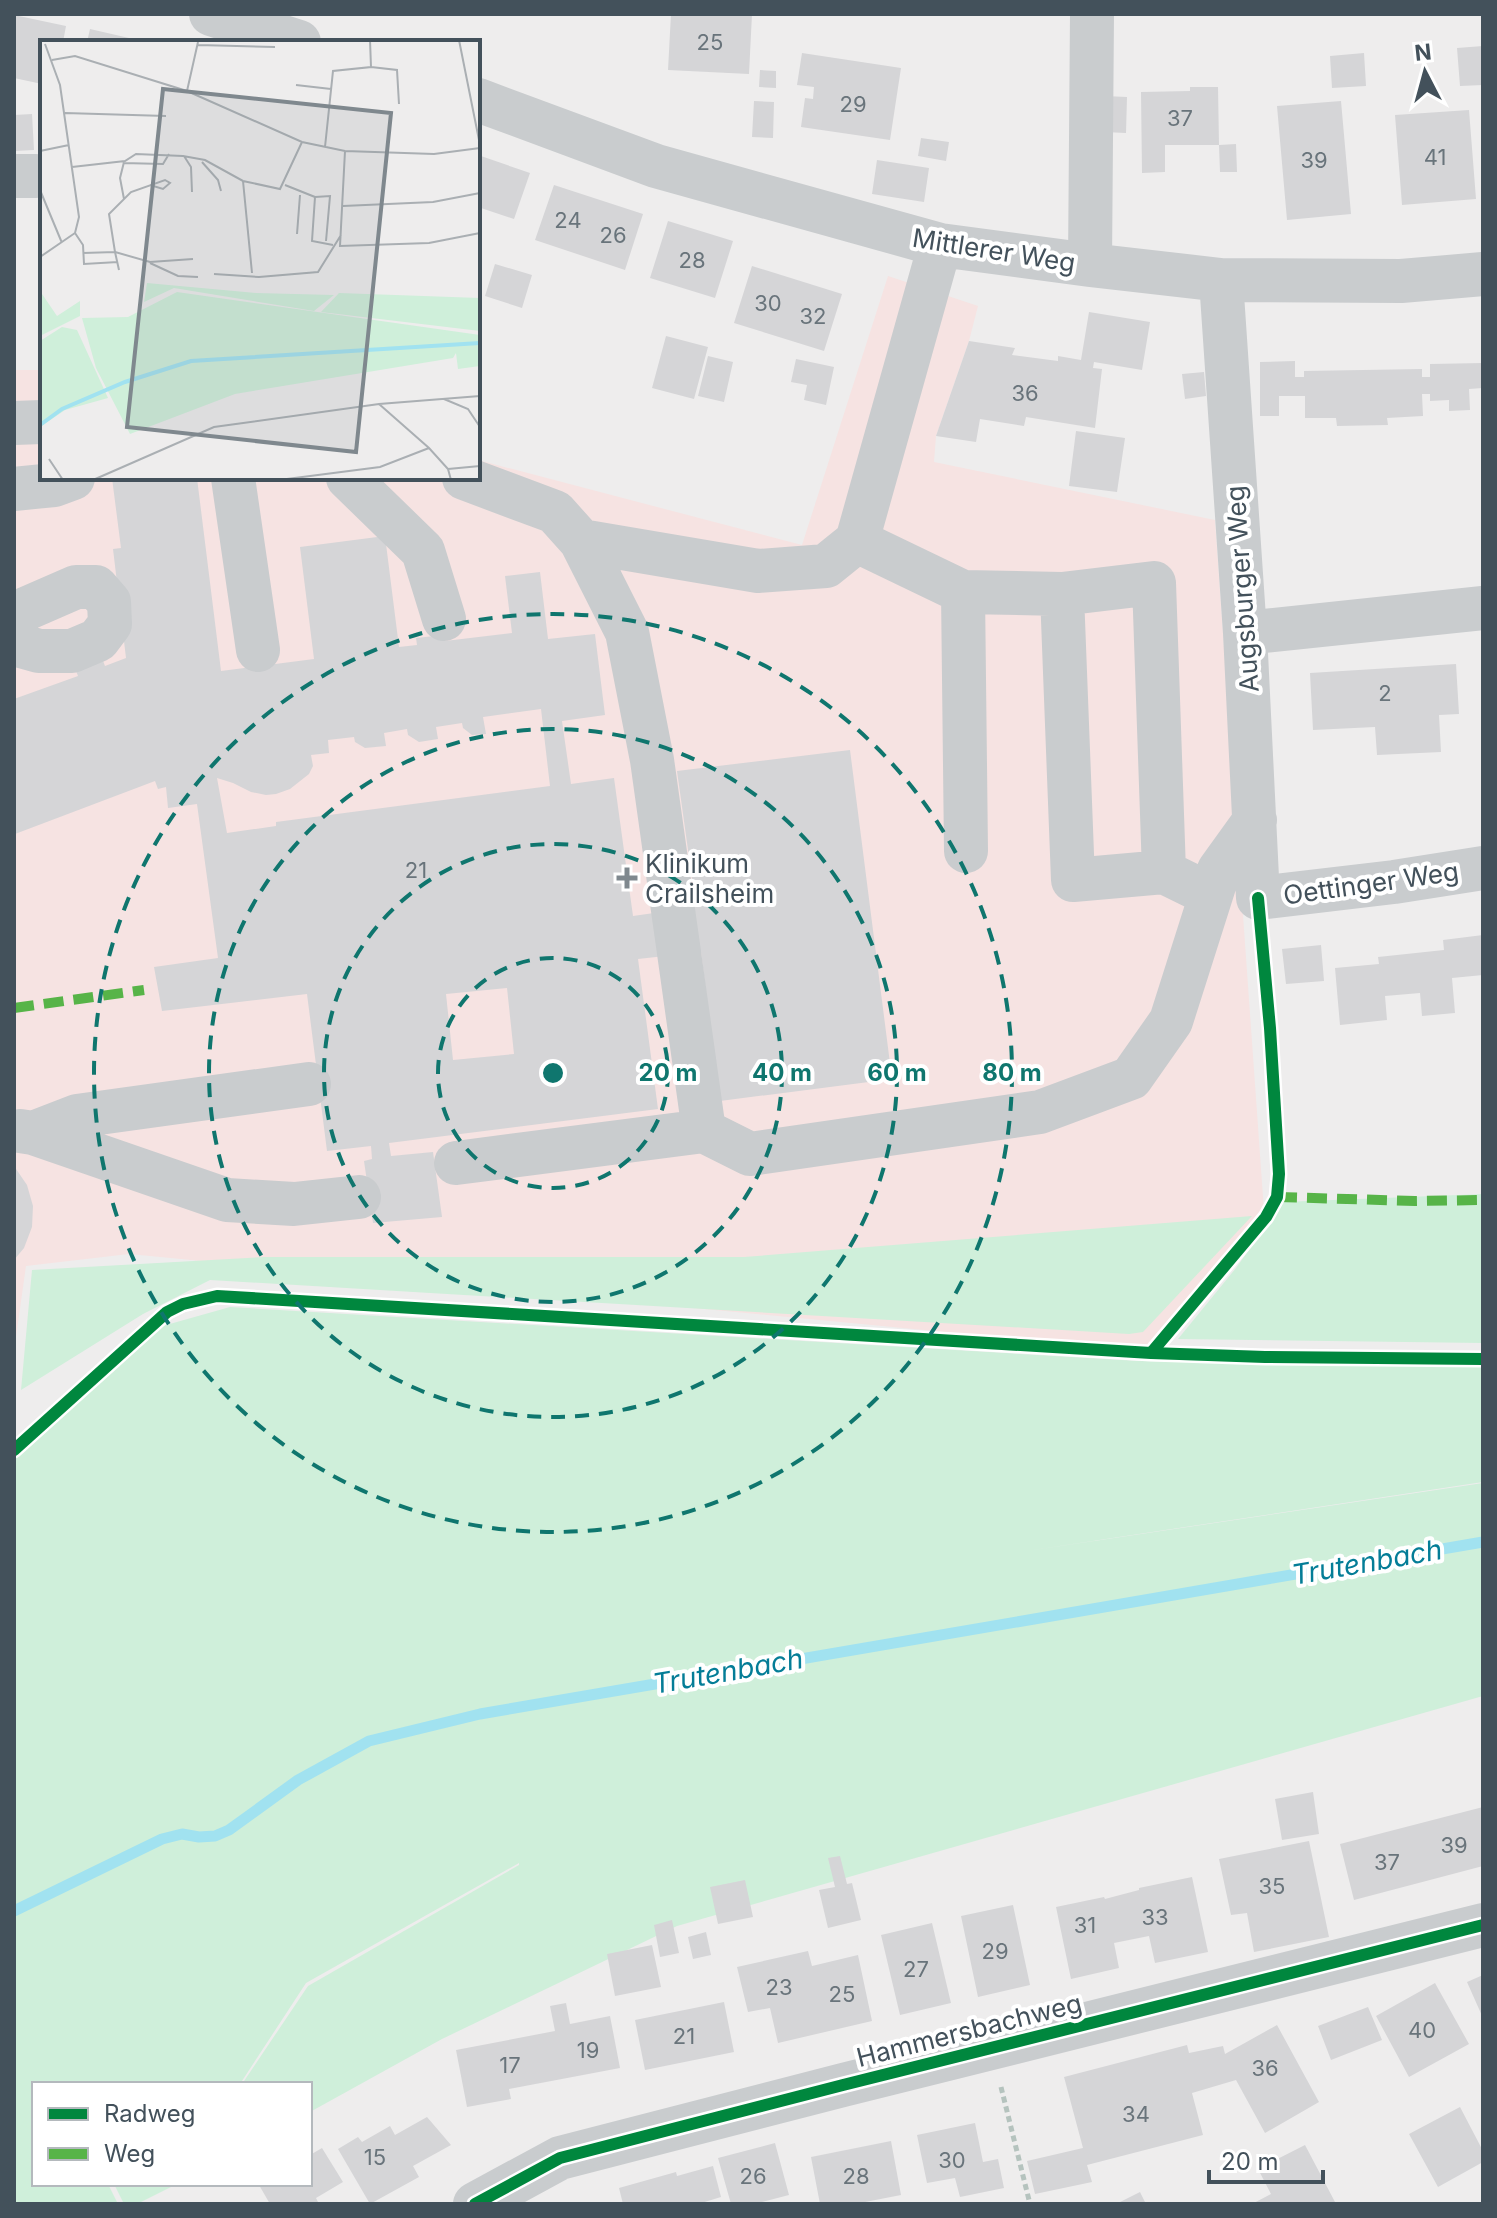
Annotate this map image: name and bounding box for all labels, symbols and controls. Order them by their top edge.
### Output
house number: 25 [697,29,723,55]
north arrow [1385,32,1465,112]
text: N [1413,38,1433,66]
inset map [40,40,480,480]
house number: 29 [839,91,867,117]
house number: 37 [1167,105,1193,131]
house number: 41 [1424,144,1446,170]
house number: 39 [1300,147,1328,173]
house number: 24 [554,207,582,233]
house number: 26 [599,222,627,248]
street label: Mittlerer Weg [910,222,1078,278]
house number: 28 [678,247,706,273]
house number: 30 [754,290,782,316]
house number: 32 [799,303,827,329]
house number: 36 [1011,380,1039,406]
street label: Augsburger Weg [1219,485,1265,693]
house number: 2 [1378,680,1392,706]
place label: Klinikum Crailsheim [645,848,774,909]
street label: Oettinger Weg [1281,855,1461,911]
house number: 21 [405,857,427,883]
marker: Klinikum Crailsheim [616,867,638,889]
text: 20 m [639,1058,697,1087]
text: 40 m [752,1058,812,1087]
text: 60 m [867,1058,927,1087]
text: 80 m [982,1058,1042,1087]
centre of rings [539,1059,567,1087]
water label: Trutenbach [1289,1532,1445,1592]
water label: Trutenbach [650,1641,806,1701]
house number: 39 [1440,1832,1468,1858]
house number: 37 [1374,1849,1400,1875]
house number: 35 [1259,1873,1285,1899]
house number: 33 [1141,1904,1169,1930]
house number: 31 [1074,1912,1096,1938]
house number: 29 [981,1938,1009,1964]
house number: 27 [903,1956,929,1982]
house number: 23 [765,1974,793,2000]
house number: 25 [829,1981,855,2007]
street label: Hammersbachweg [853,1987,1085,2073]
house number: 40 [1408,2017,1436,2043]
house number: 21 [673,2023,695,2049]
house number: 19 [577,2037,599,2063]
house number: 17 [499,2052,521,2078]
house number: 36 [1251,2055,1279,2081]
legend [32,2082,312,2186]
text: Radweg [104,2099,195,2128]
house number: 34 [1122,2101,1150,2127]
scale bar [1209,2134,1323,2184]
text: Weg [104,2139,155,2168]
house number: 15 [364,2144,386,2170]
house number: 30 [938,2147,966,2173]
text: 20 m [1221,2147,1279,2176]
house number: 26 [739,2163,767,2189]
house number: 28 [842,2163,870,2189]

